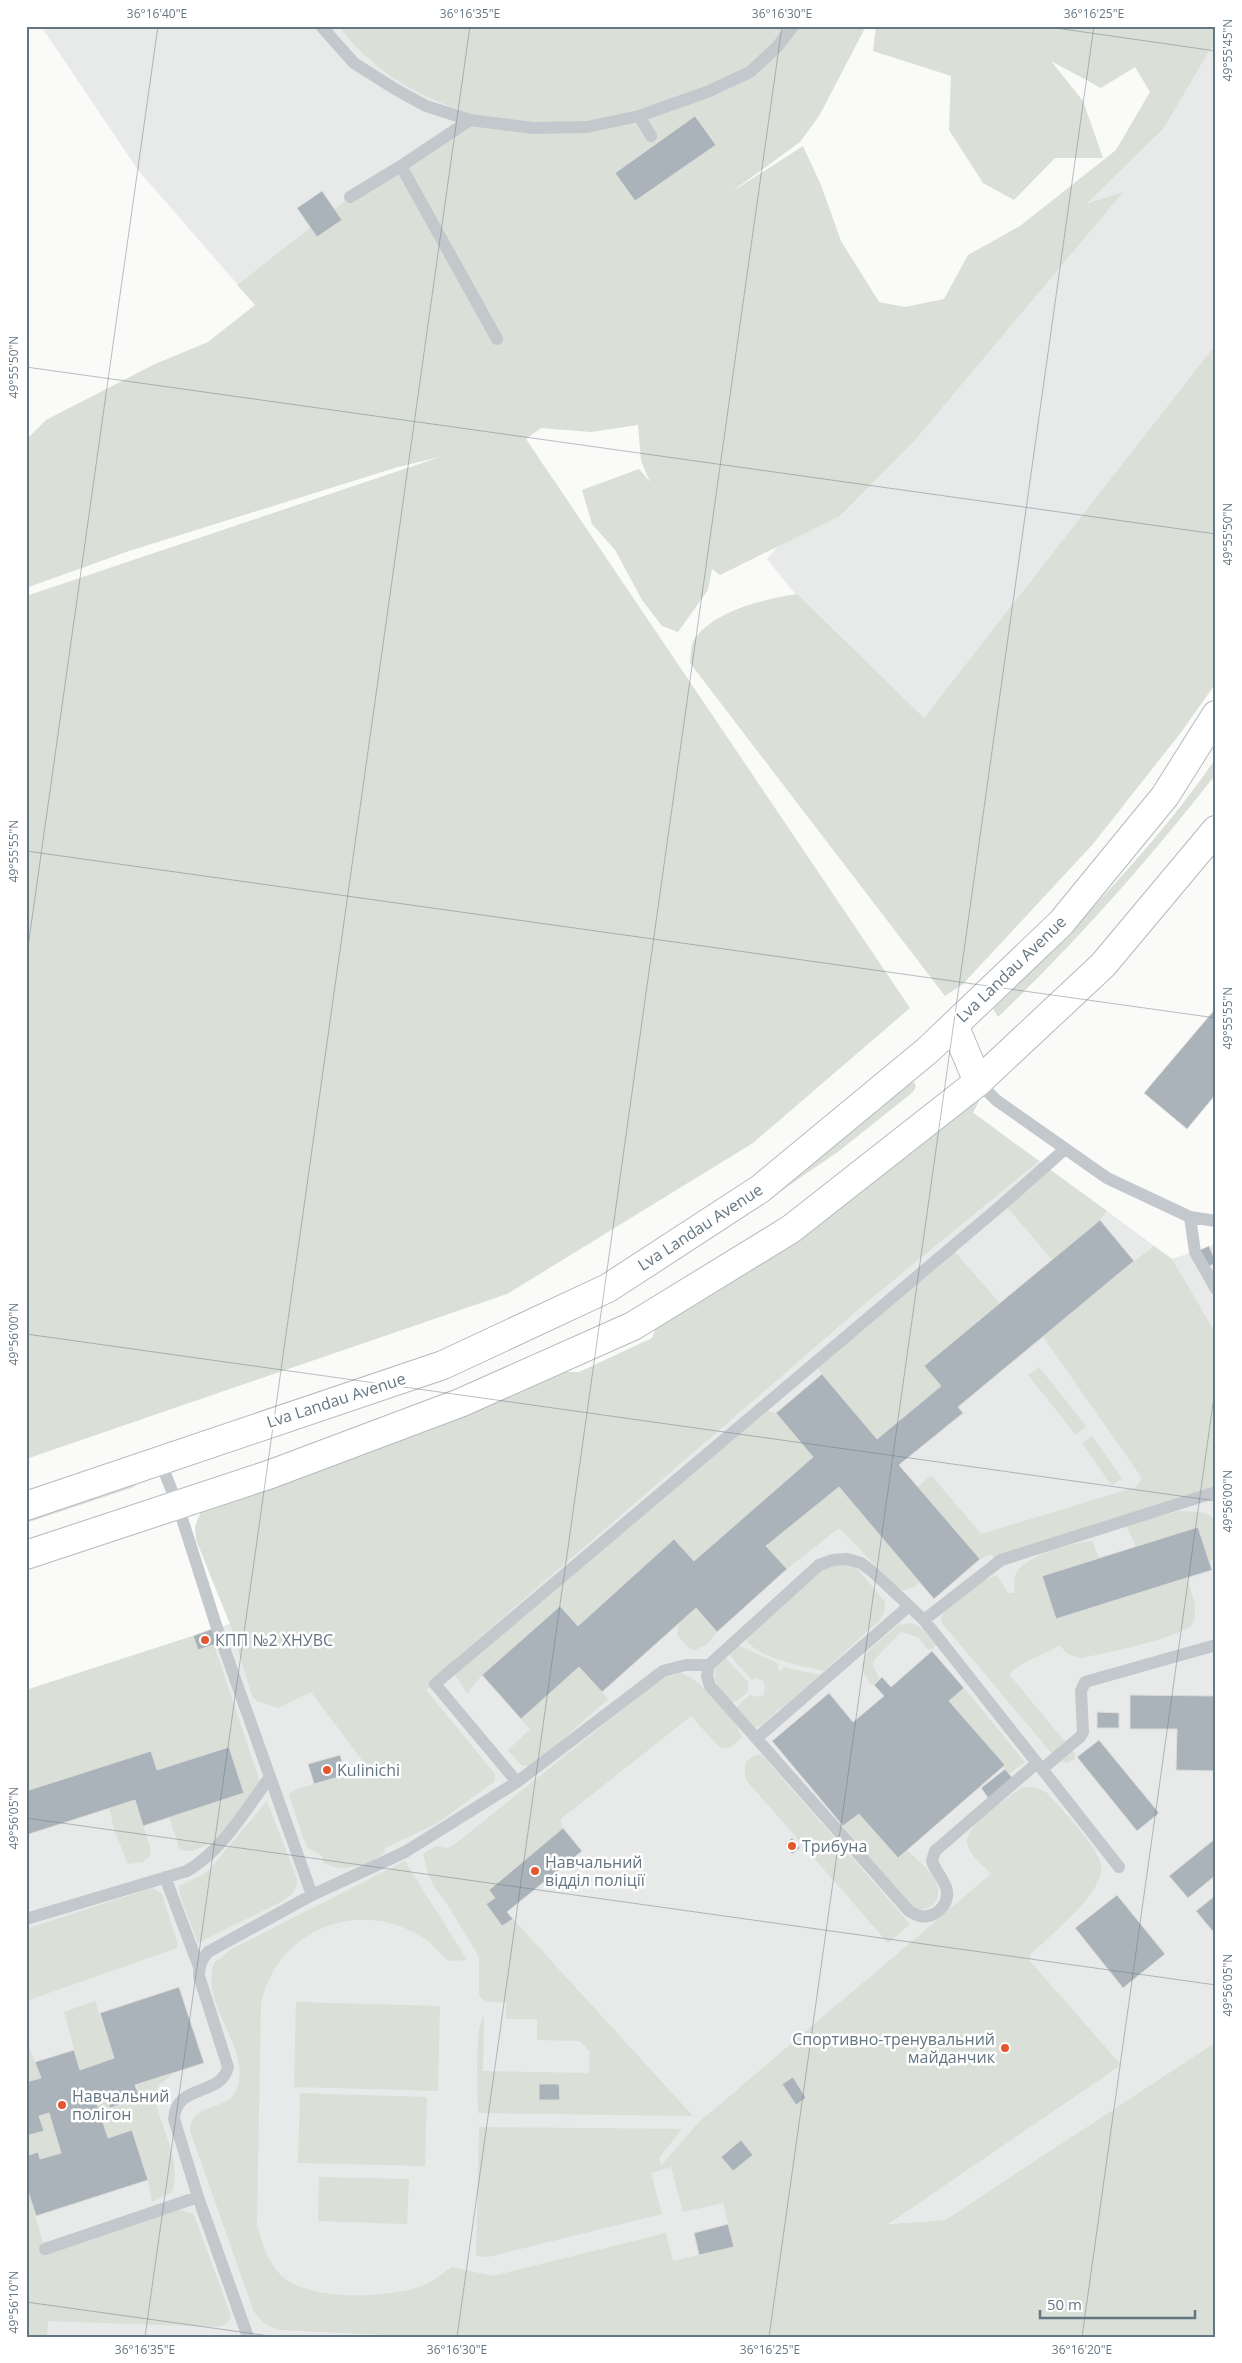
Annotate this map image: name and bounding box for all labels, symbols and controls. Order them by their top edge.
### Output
text: 36°16'40"E [127,5,187,22]
text: 36°16'35"E [440,5,500,22]
text: 36°16'30"E [752,5,812,22]
text: 36°16'25"E [1064,5,1124,22]
text: 49°55'45"N [1219,19,1236,81]
text: 49°55'50"N [5,336,22,398]
text: 49°55'50"N [1219,503,1236,565]
text: 49°55'55"N [5,820,22,882]
street label: Lva Landau Avenue [951,911,1071,1027]
text: 49°55'55"N [1219,987,1236,1049]
street label: Lva Landau Avenue [633,1178,767,1276]
text: 49°56'00"N [5,1303,22,1365]
street label: Lva Landau Avenue [264,1367,408,1433]
text: 49°56'00"N [1219,1470,1236,1532]
place label: КПП №2 ХНУВС [215,1629,333,1651]
marker: КПП №2 ХНУВС [199,1634,211,1646]
place label: Kulinichi [337,1759,400,1781]
marker: Kulinichi [321,1764,333,1776]
text: 49°56'05"N [5,1787,22,1849]
place label: Трибуна [802,1835,867,1857]
marker: Трибуна [786,1840,798,1852]
place label: Навчальний відділ поліції [545,1851,646,1891]
marker: Навчальний відділ поліції [529,1865,541,1877]
text: 49°56'05"N [1219,1954,1236,2016]
place label: Спортивно-тренувальний майданчик [792,2028,996,2068]
marker: Спортивно-тренувальний майданчик [999,2042,1011,2054]
place label: Навчальний полігон [72,2085,170,2125]
marker: Навчальний полігон [56,2099,68,2111]
text: 49°56'10"N [5,2271,22,2333]
scale bar [1040,2288,1194,2320]
text: 50 m [1047,2294,1082,2314]
text: 36°16'35"E [115,2341,175,2358]
text: 36°16'30"E [427,2341,487,2358]
text: 36°16'25"E [740,2341,800,2358]
text: 36°16'20"E [1052,2341,1112,2358]

